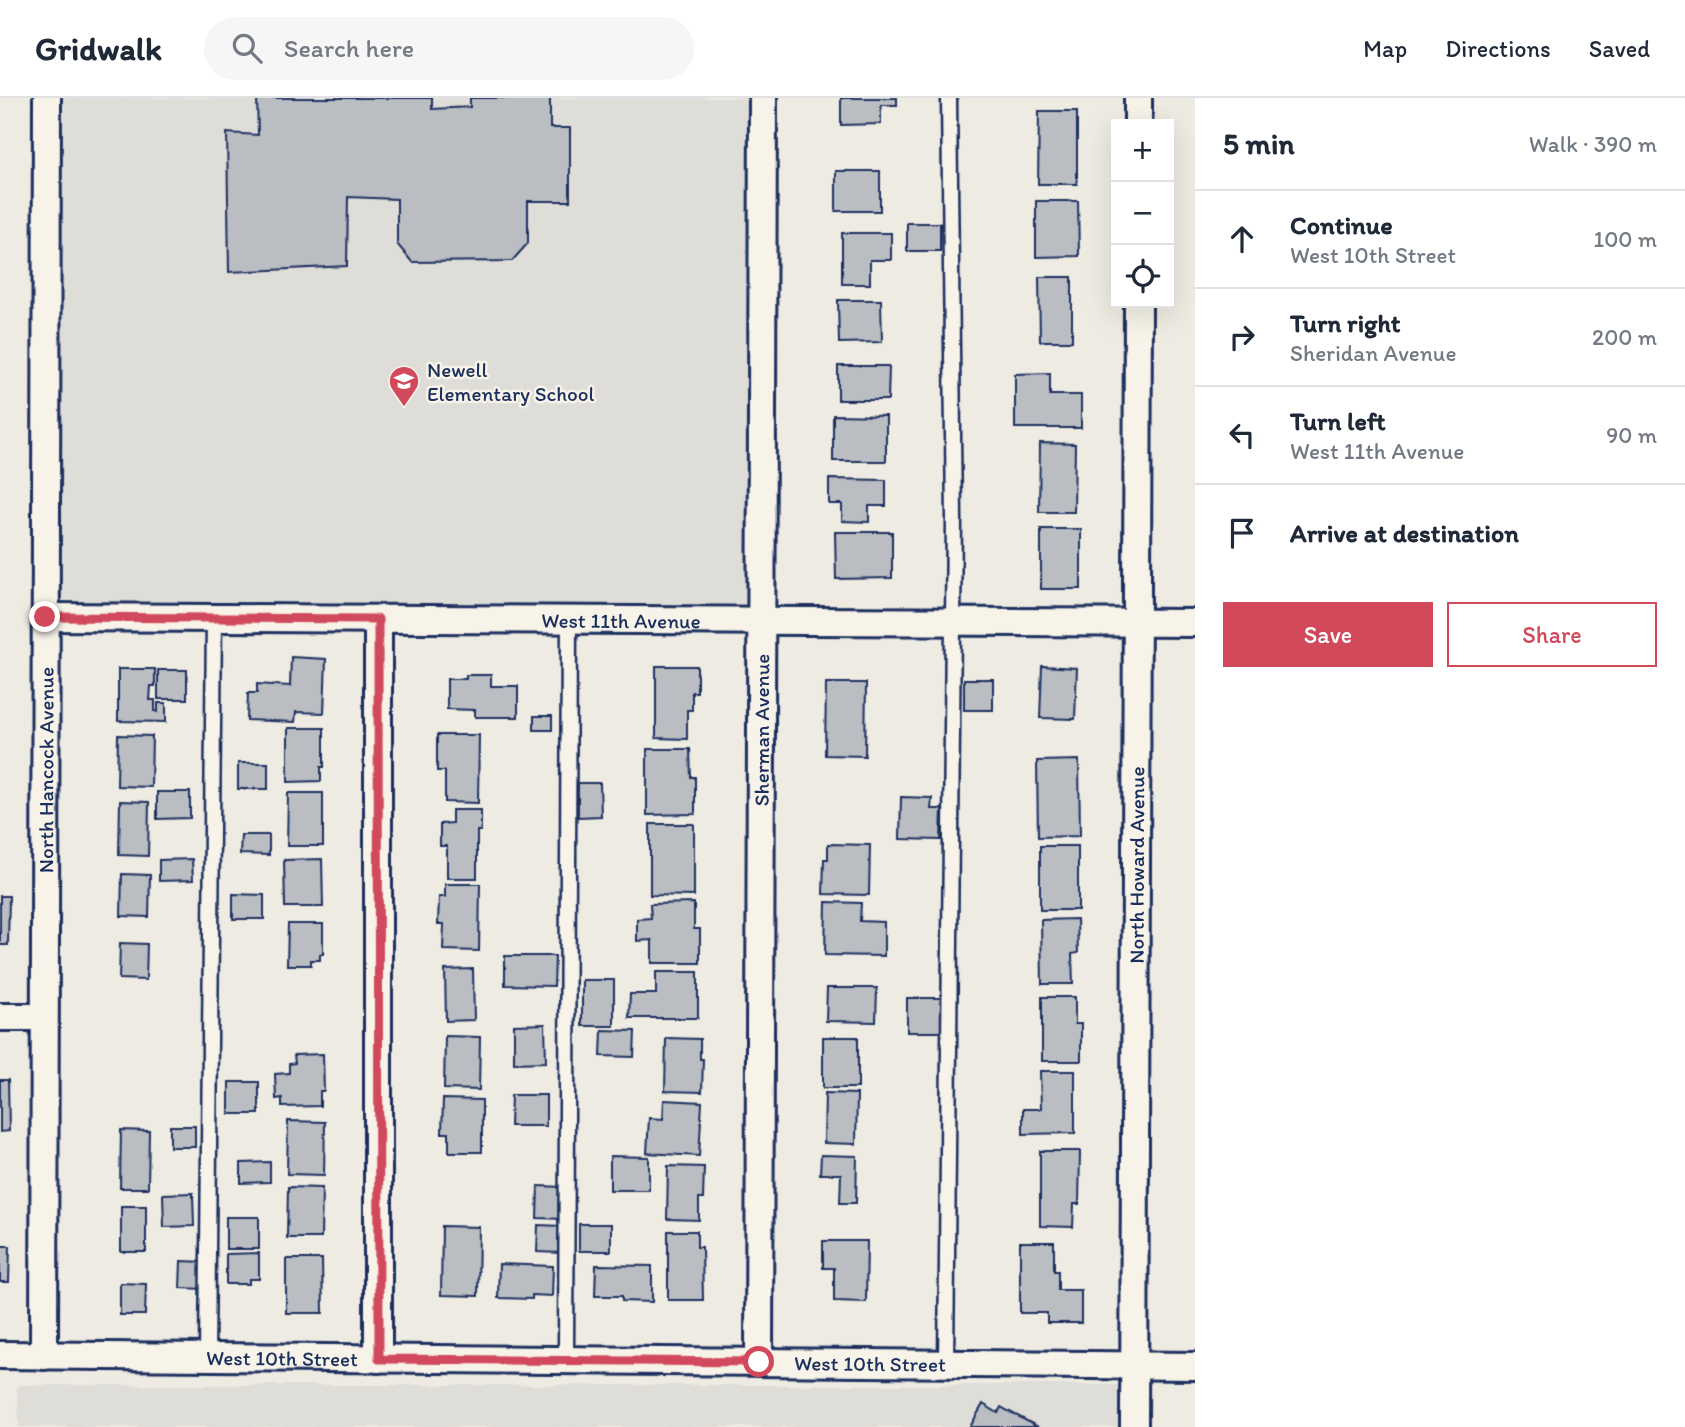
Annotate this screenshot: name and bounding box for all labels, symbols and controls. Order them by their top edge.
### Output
search box [204,17,694,80]
text: Gridwalk [35,29,162,68]
icon: search [228,29,266,67]
text: Search here [284,32,414,64]
text: Map [1363,34,1407,63]
text: Directions [1445,34,1551,63]
text: Saved [1589,34,1650,63]
map controls [1111,119,1174,308]
button: + [1111,119,1174,182]
text: 5 min [1223,125,1294,162]
text: Walk · 390 m [1529,130,1657,158]
button: − [1111,182,1174,245]
text: Continue [1290,209,1393,241]
icon: ahead [1223,220,1261,258]
text: 100 m [1593,225,1657,253]
text: West 10th Street [1290,241,1456,269]
button: locate [1111,245,1174,308]
text: Turn right [1290,307,1401,339]
icon: right [1223,318,1261,356]
text: 200 m [1592,323,1657,351]
text: Sheridan Avenue [1290,339,1456,367]
place label: Newell Elementary School [427,357,595,406]
school or university icon: Newell Elementary School [387,364,421,408]
text: Turn left [1290,405,1386,437]
icon: left [1223,416,1261,454]
text: 90 m [1606,421,1657,449]
text: West 11th Avenue [1290,437,1464,465]
icon: arrive [1223,514,1261,552]
text: Arrive at destination [1290,517,1519,549]
route end [29,601,60,632]
button: Save [1223,602,1433,667]
button: Share [1447,602,1657,667]
street label: West 11th Avenue [541,607,701,633]
street label: Sherman Avenue [748,654,774,806]
street label: North Hancock Avenue [33,667,58,873]
street label: North Howard Avenue [1123,766,1149,964]
street label: West 10th Street [206,1344,358,1371]
route start [743,1346,774,1377]
street label: West 10th Street [794,1350,946,1376]

